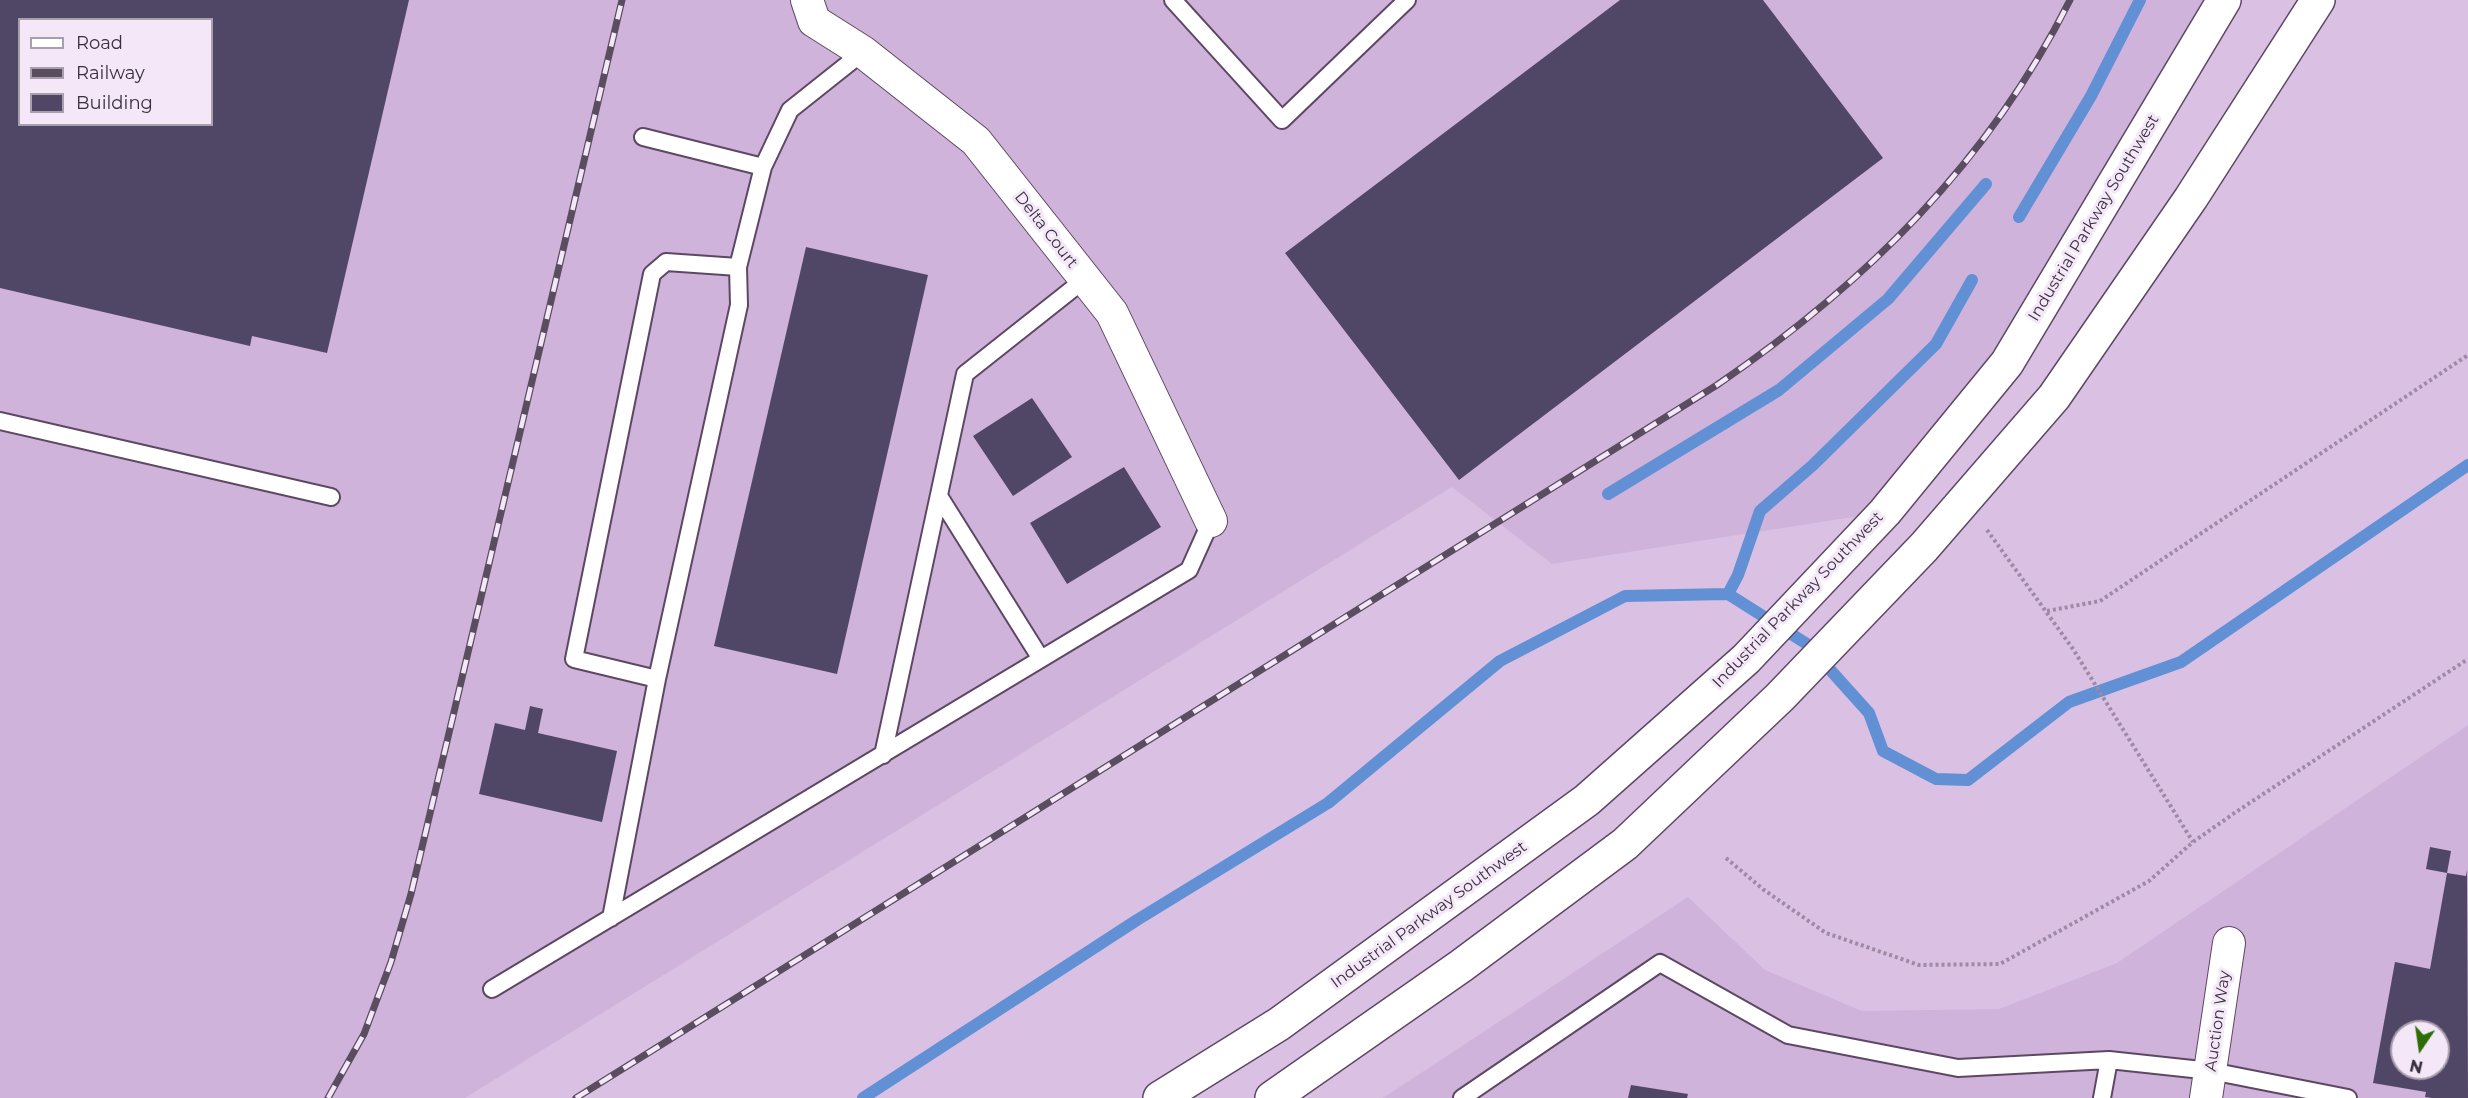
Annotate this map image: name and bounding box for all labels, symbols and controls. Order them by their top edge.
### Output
legend [18,18,213,126]
text: Road [76,32,123,54]
text: Railway [76,62,145,84]
text: Building [76,92,153,114]
street label: Industrial Parkway Southwest [2025,111,2163,325]
street label: Delta Court [1010,188,1082,272]
street label: Industrial Parkway Southwest [1709,508,1887,692]
street label: Industrial Parkway Southwest [1327,837,1531,993]
street label: Auction Way [2201,969,2235,1073]
north arrow [2390,1020,2450,1080]
text: N [2408,1055,2425,1077]

